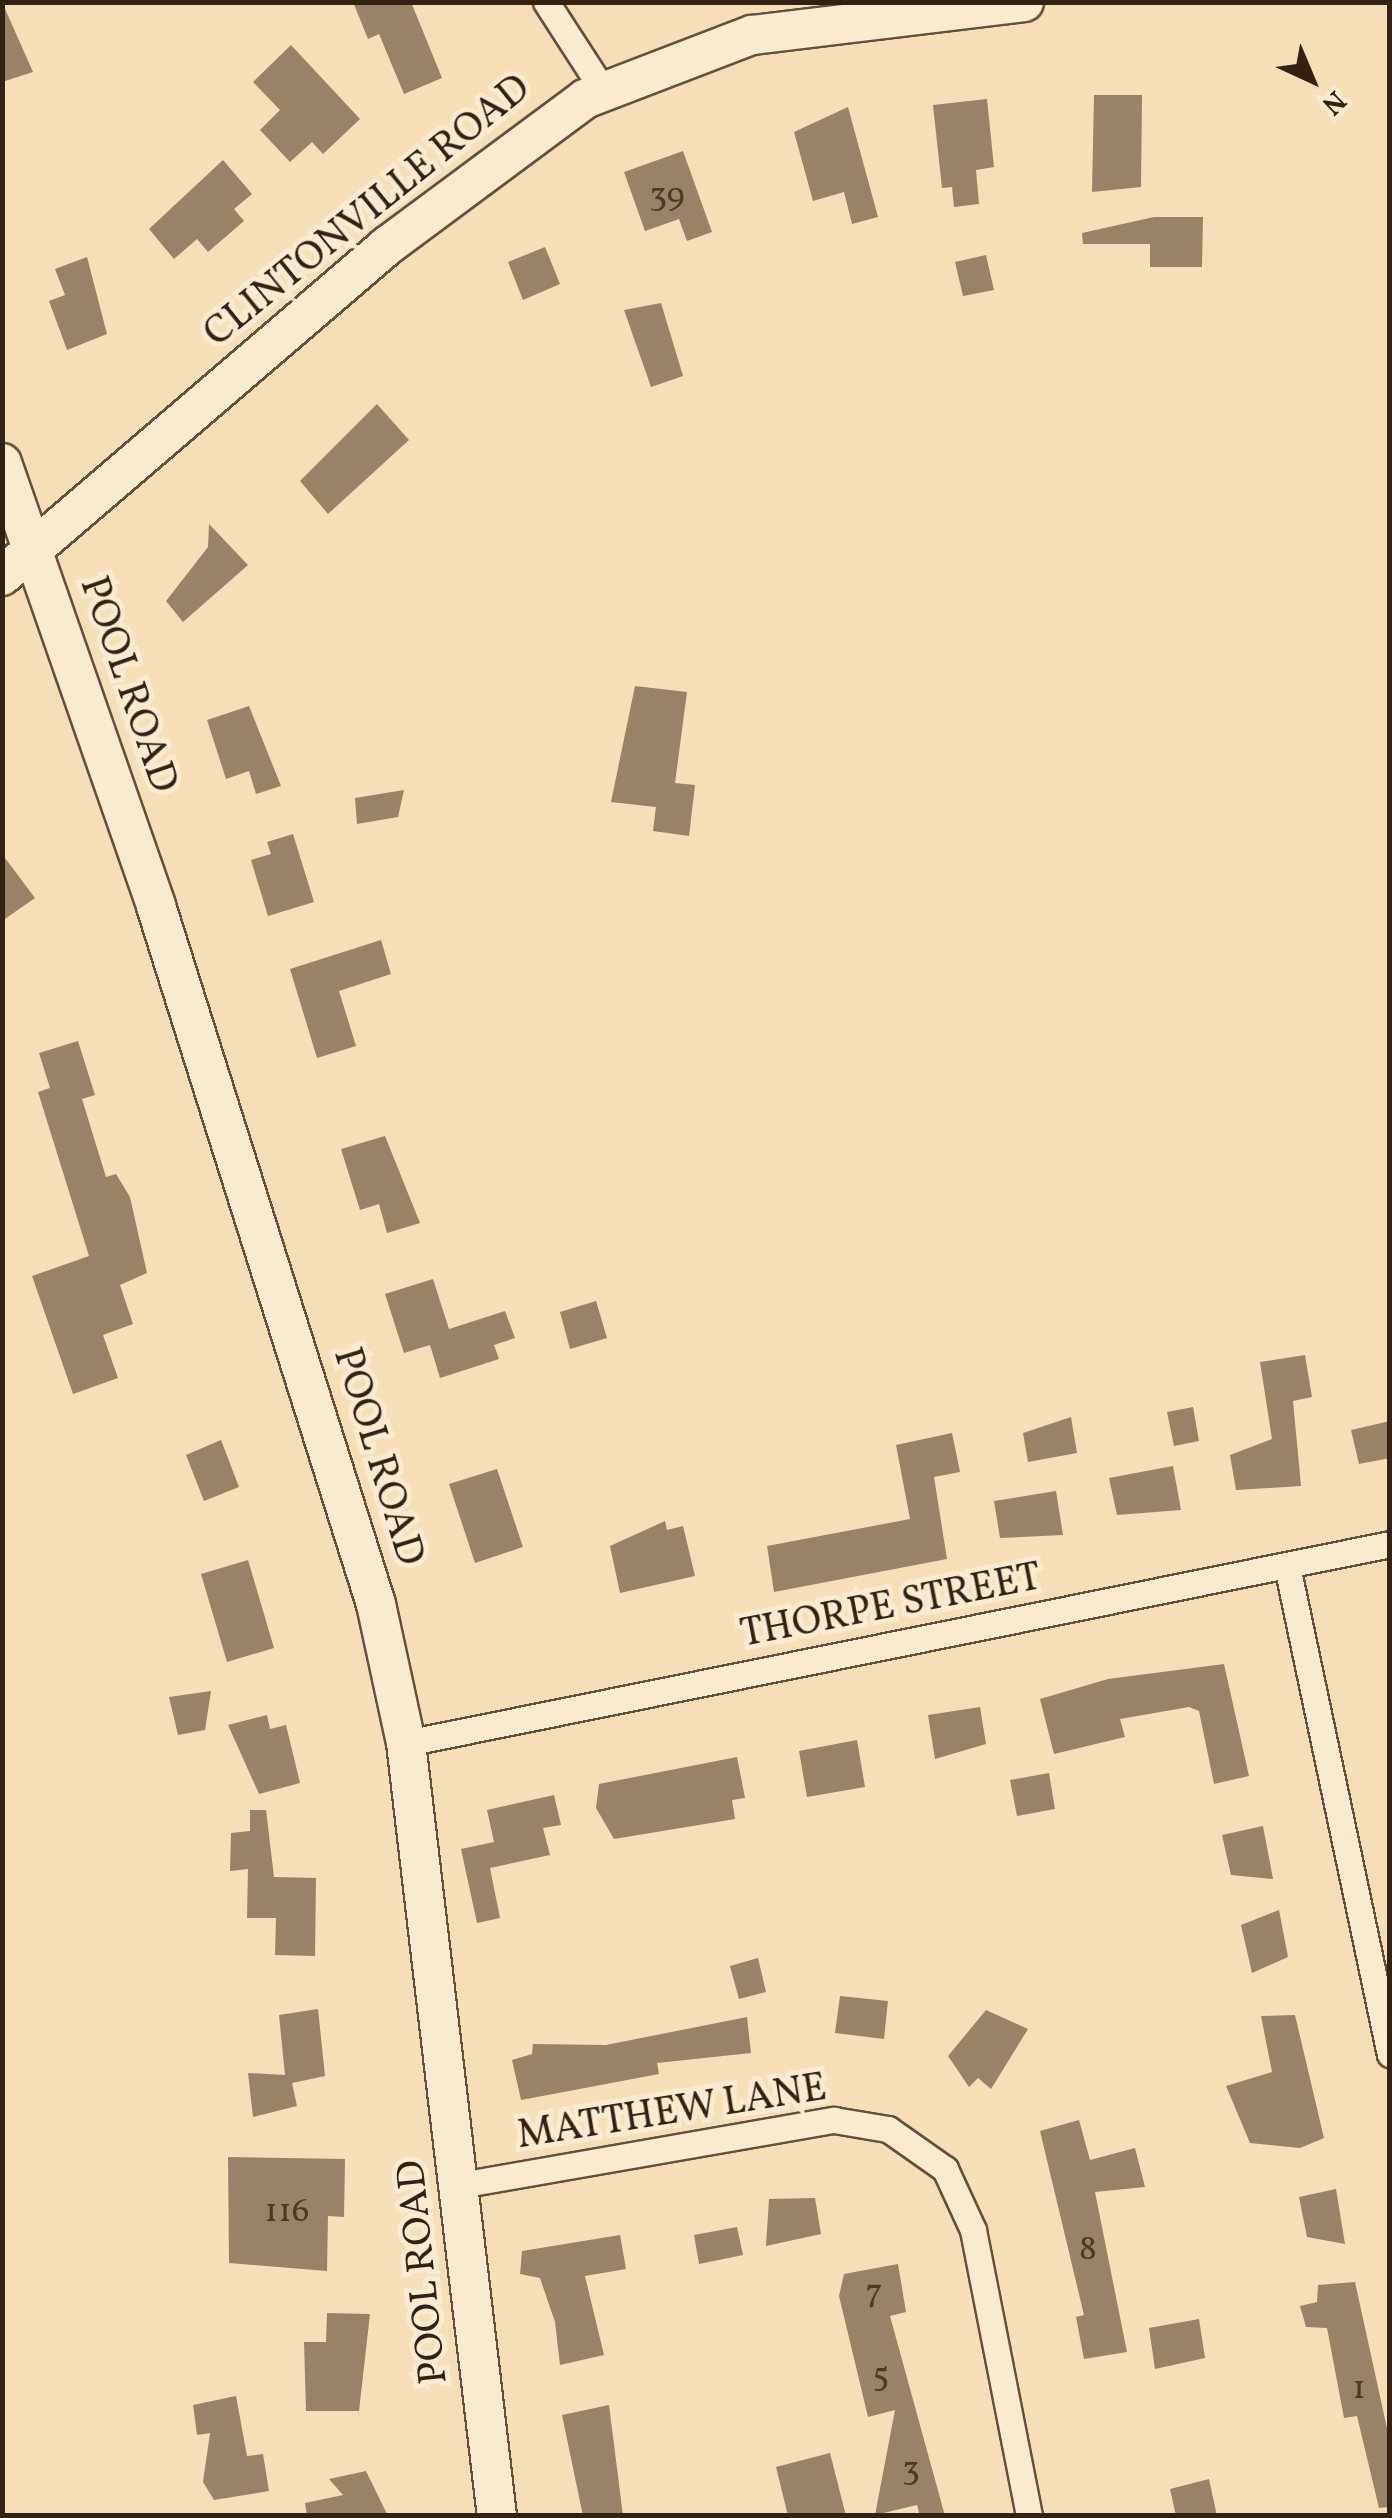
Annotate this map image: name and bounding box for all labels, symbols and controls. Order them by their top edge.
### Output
north arrow [1262,30,1362,130]
street label: CLINTONVILLE ROAD [195,66,541,358]
text: N [1312,81,1354,123]
house number: 39 [649,175,685,217]
street label: POOL ROAD [68,571,186,799]
street label: POOL ROAD [321,1342,433,1572]
street label: THORPE STREET [737,1554,1045,1660]
street label: MATTHEW LANE [513,2065,831,2161]
street label: POOL ROAD [388,2157,460,2387]
house number: 116 [265,2191,309,2233]
house number: 8 [1079,2229,1097,2271]
house number: 7 [866,2272,882,2314]
house number: 5 [873,2355,889,2397]
house number: 1 [1352,2368,1366,2410]
house number: 3 [902,2449,920,2491]

